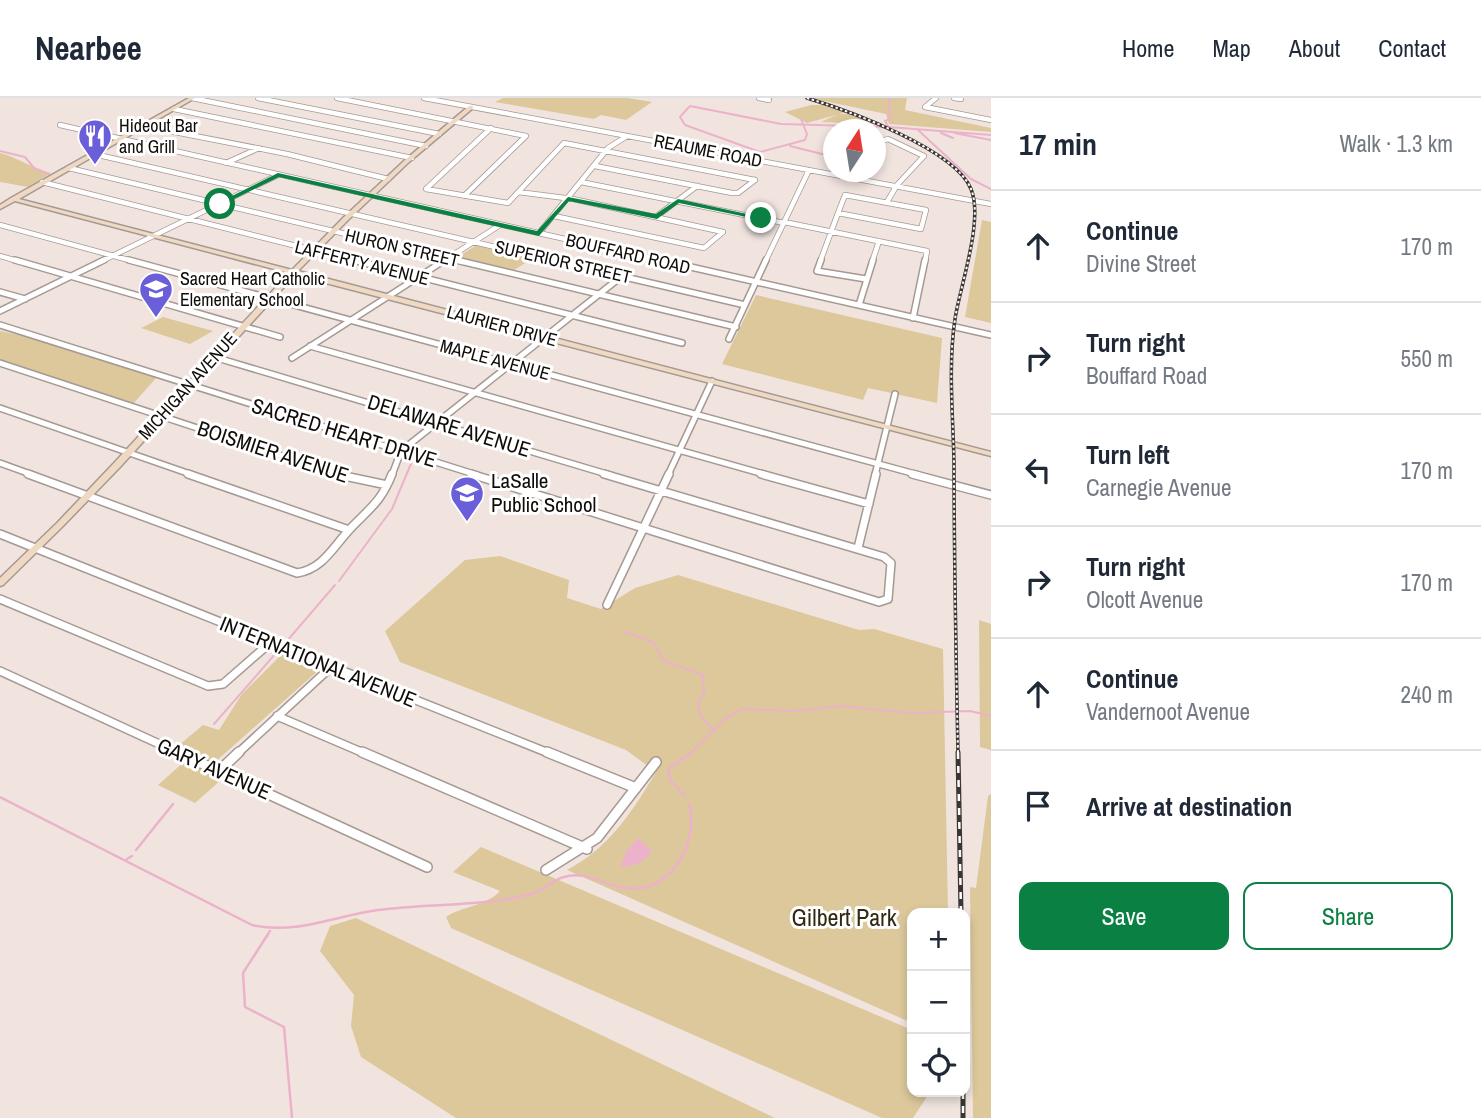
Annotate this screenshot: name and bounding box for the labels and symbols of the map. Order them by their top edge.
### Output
place label: Hideout Bar and Grill [119,113,198,159]
restaurant icon: Hideout Bar and Grill [76,117,114,166]
north arrow [823,119,886,182]
street label: REAUME ROAD [652,128,764,173]
route start [204,188,235,219]
route end [745,202,776,233]
street label: HURON STREET [343,222,462,273]
street label: BOUFFARD ROAD [563,227,693,280]
street label: LAFFERTY AVENUE [292,234,432,291]
street label: SUPERIOR STREET [492,234,634,289]
place label: Sacred Heart Catholic Elementary School [180,266,325,312]
school or university icon: Sacred Heart Catholic Elementary School [137,270,175,319]
street label: LAURIER DRIVE [444,299,560,352]
street label: MICHIGAN AVENUE [133,327,243,445]
street label: MAPLE AVENUE [437,333,553,386]
street label: DELAWARE AVENUE [364,387,534,464]
street label: SACRED HEART DRIVE [248,391,440,474]
street label: BOISMIER AVENUE [194,413,353,490]
place label: LaSalle Public School [491,466,596,519]
school or university icon: LaSalle Public School [448,474,486,523]
street label: INTERNATIONAL AVENUE [216,609,421,714]
street label: GARY AVENUE [153,731,276,807]
park label: Gilbert Park [792,901,897,933]

